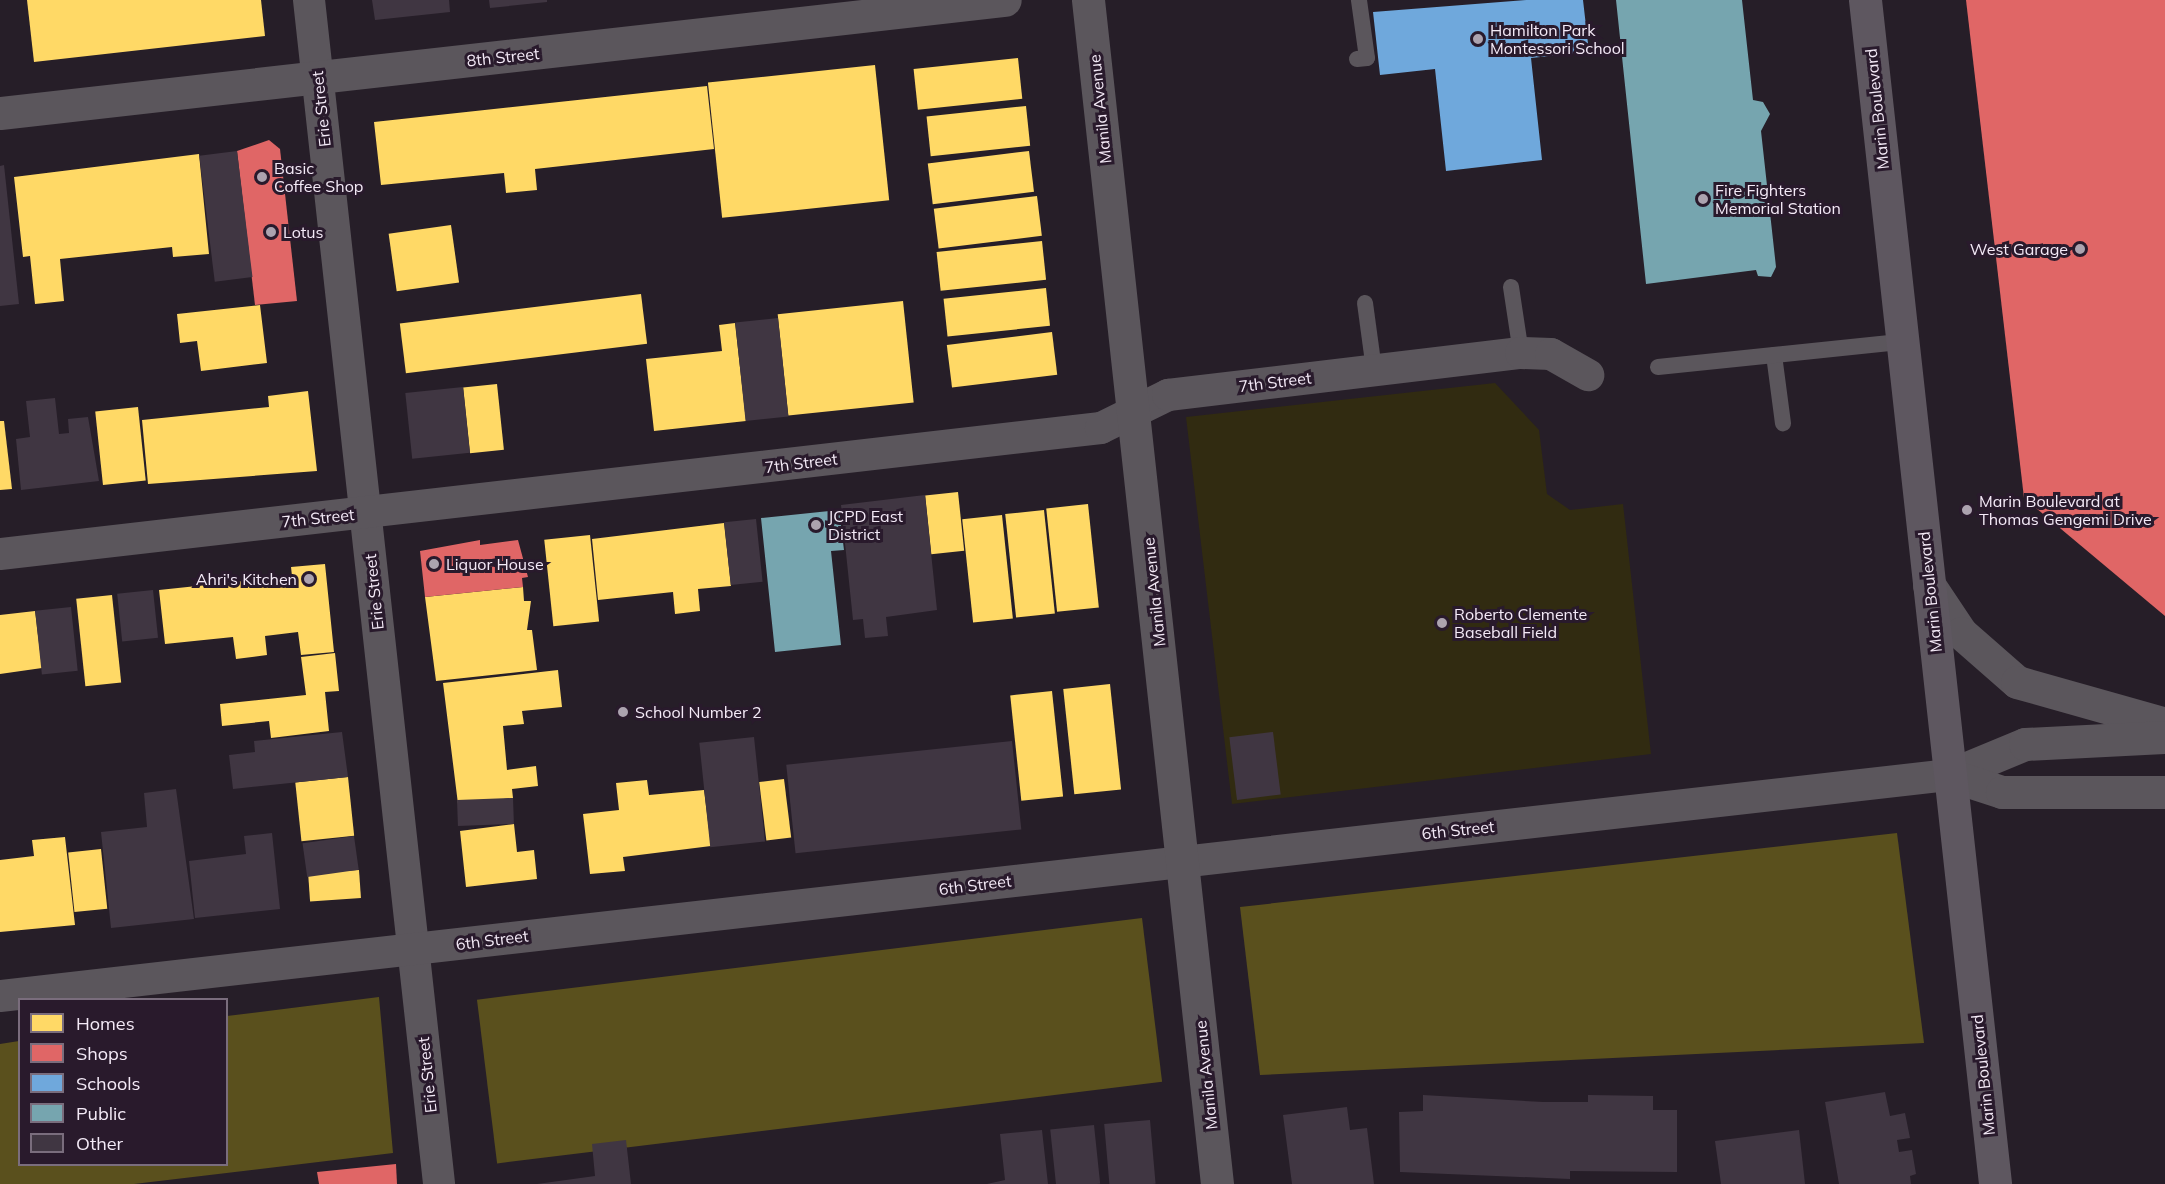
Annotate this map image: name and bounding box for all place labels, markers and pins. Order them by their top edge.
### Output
place label: Hamilton Park Montessori School [1490,20,1625,58]
marker: Hamilton Park Montessori School [1471,32,1485,46]
place label: Basic Coffee Shop [274,158,363,196]
marker: Basic Coffee Shop [255,170,269,184]
place label: Fire Fighters Memorial Station [1715,180,1841,218]
marker: Fire Fighters Memorial Station [1696,192,1710,206]
place label: Lotus [283,222,323,242]
marker: Lotus [264,225,278,239]
place label: West Garage [1970,239,2068,259]
marker: West Garage [2073,242,2087,256]
place label: Marin Boulevard at Thomas Gengemi Drive [1979,491,2152,529]
marker: Marin Boulevard at Thomas Gengemi Drive [1960,503,1974,517]
place label: JCPD East District [828,506,903,544]
marker: JCPD East District [809,518,823,532]
place label: Liquor House [446,554,544,574]
marker: Liquor House [427,557,441,571]
place label: Ahri's Kitchen [196,569,297,589]
marker: Ahri's Kitchen [302,572,316,586]
place label: Roberto Clemente Baseball Field [1454,604,1587,642]
marker: Roberto Clemente Baseball Field [1435,616,1449,630]
place label: School Number 2 [635,702,762,722]
marker: School Number 2 [616,705,630,719]

